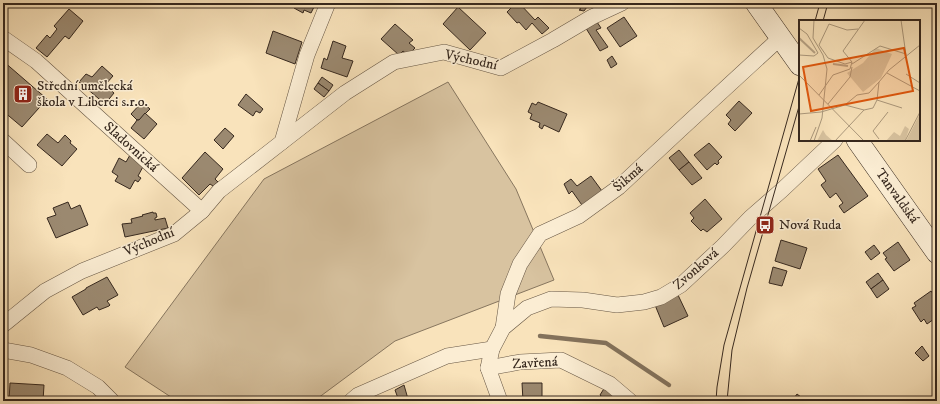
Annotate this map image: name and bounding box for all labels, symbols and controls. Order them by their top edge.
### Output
inset map [799,20,920,141]
street label: Východní [442,45,500,75]
place label: Střední umělecká škola v Liberci s.r.o. [37,77,148,111]
building icon: Střední umělecká škola v Liberci s.r.o. [12,83,34,105]
street label: Sladovnická [100,118,162,176]
street label: Šikmá [609,160,647,196]
street label: Tanvaldská [871,165,923,227]
bus stop icon: Nová Ruda [754,214,776,236]
place label: Nová Ruda [779,216,841,234]
street label: Východní [120,223,178,261]
street label: Zvonková [669,244,723,294]
street label: Zavřená [512,353,558,373]

